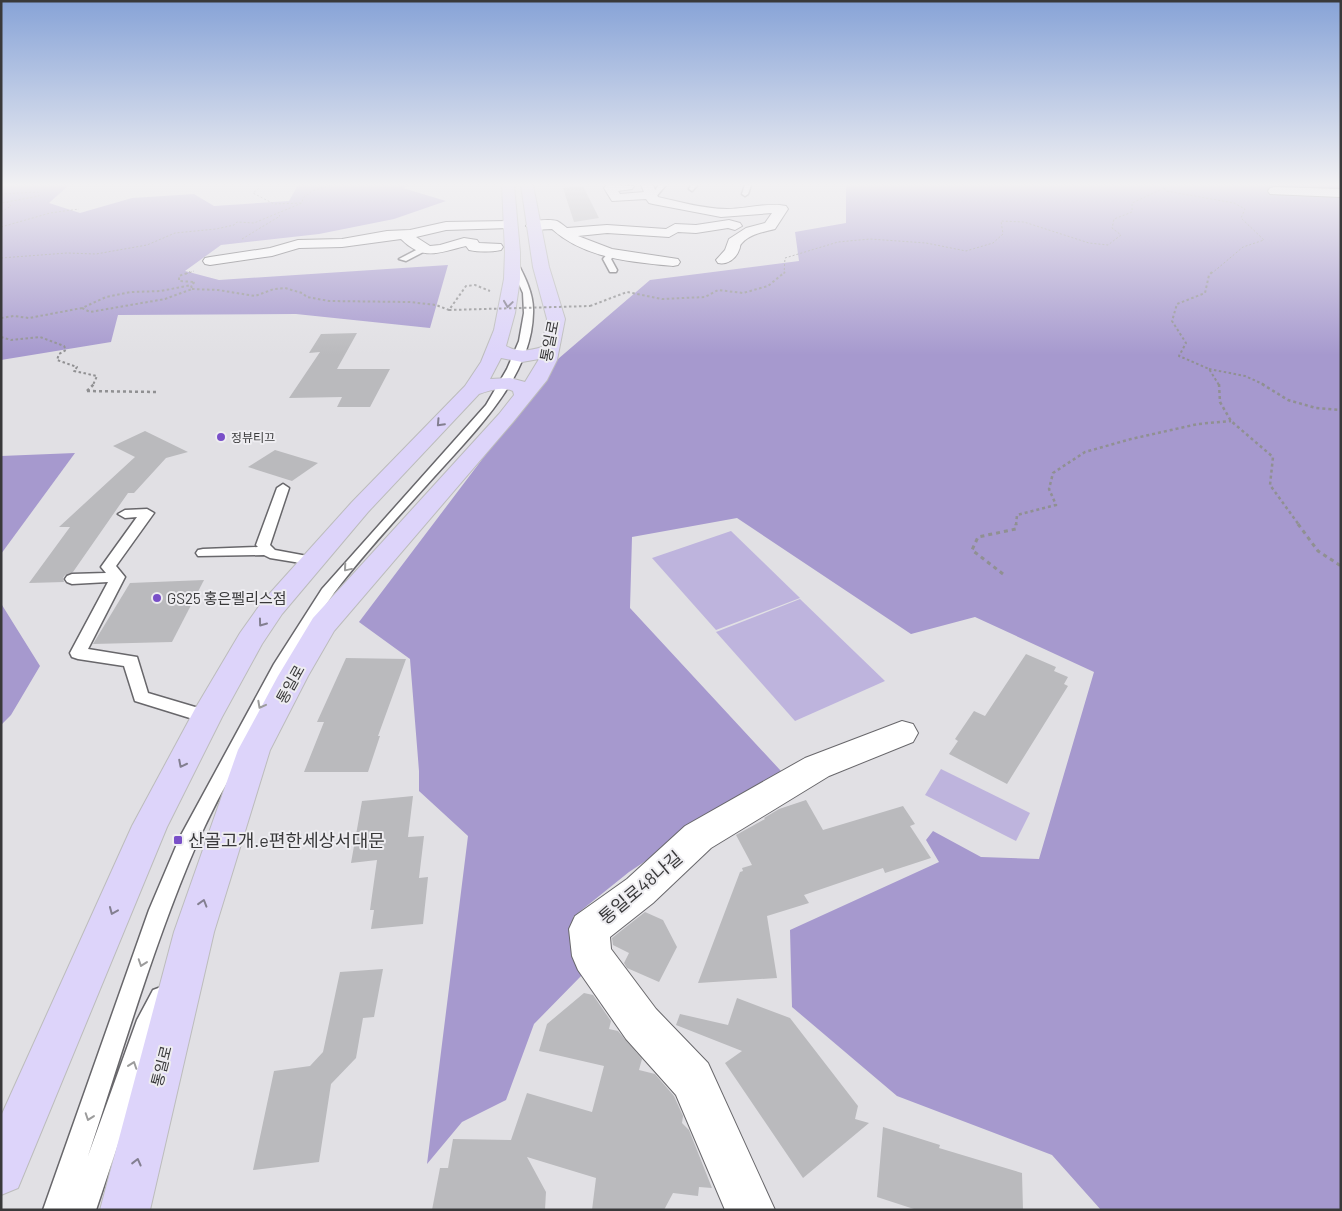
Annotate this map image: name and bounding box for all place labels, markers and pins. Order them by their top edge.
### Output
place label: 정뷰티끄 [231,430,275,444]
marker: 정뷰티끄 [215,431,227,443]
place label: GS25 홍은펠리스점 [167,589,287,607]
marker: GS25 홍은펠리스점 [151,592,163,604]
place label: 산골고개.e편한세상서대문 [188,829,385,851]
marker: 산골고개.e편한세상서대문 [172,834,184,846]

